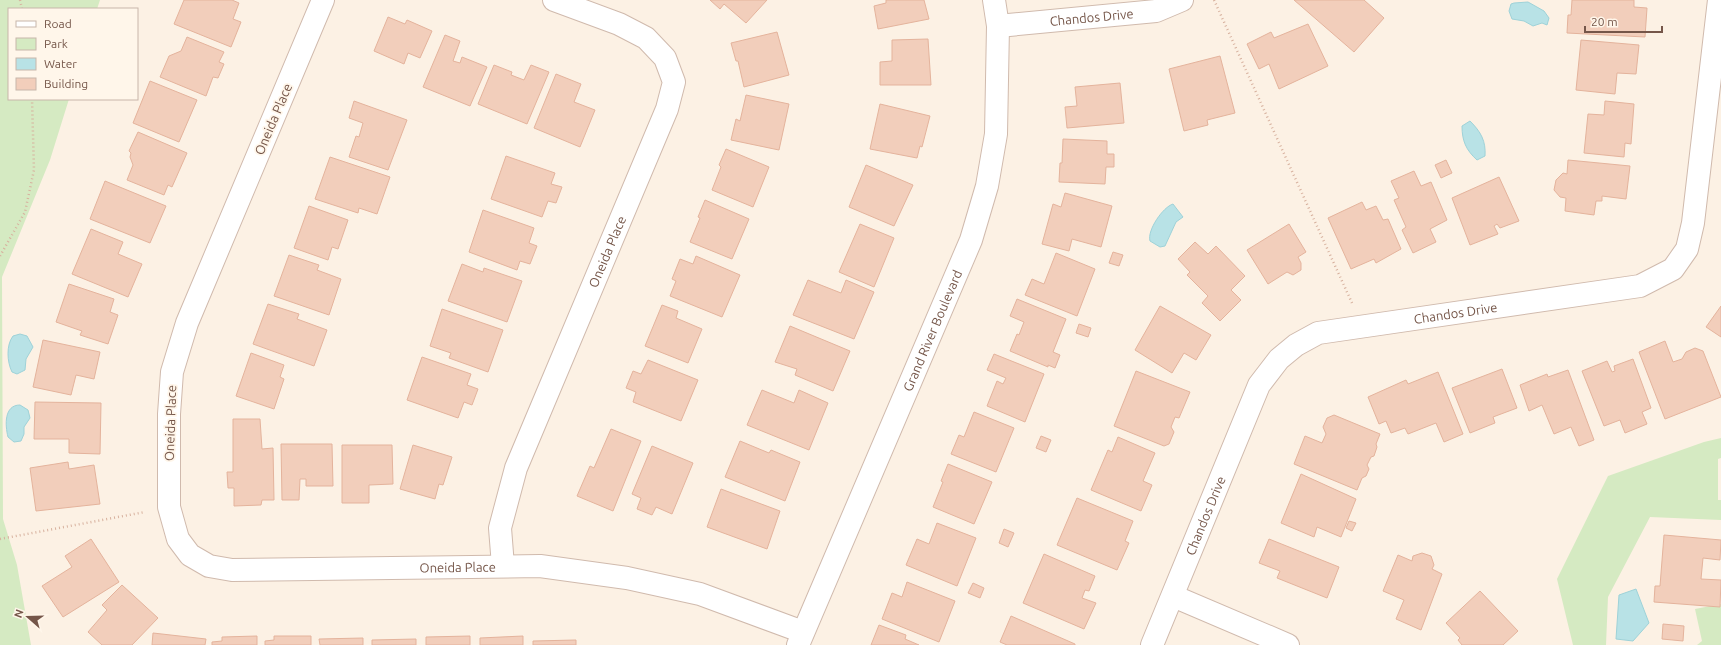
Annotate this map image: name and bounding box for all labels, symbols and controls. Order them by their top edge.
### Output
street label: Chandos Drive [1049,6,1134,28]
legend [8,8,138,100]
scale bar [1585,8,1662,34]
text: 20 m [1591,15,1618,28]
text: Road [44,17,72,30]
text: Park [44,37,68,50]
text: Water [44,57,77,70]
text: Building [44,77,88,90]
street label: Oneida Place [252,81,294,157]
street label: Oneida Place [586,214,628,289]
street label: Grand River Boulevard [900,268,964,393]
street label: Chandos Drive [1413,300,1498,326]
street label: Oneida Place [162,385,178,461]
street label: Chandos Drive [1183,474,1228,557]
street label: Oneida Place [419,560,496,575]
north arrow [8,597,48,637]
text: N [12,608,26,619]

